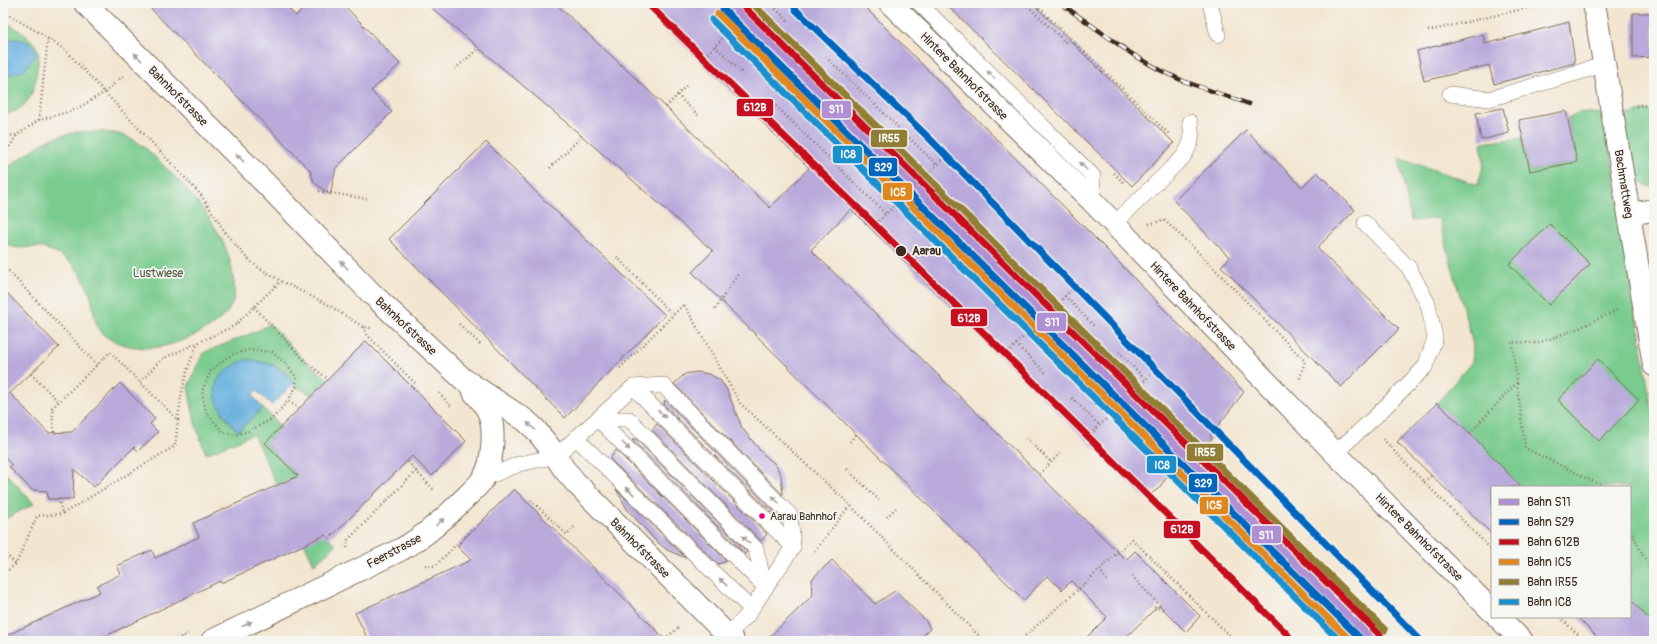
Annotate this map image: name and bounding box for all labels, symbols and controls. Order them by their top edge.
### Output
street label: Hintere Bahnhofstrasse [917,29,1011,123]
one-way arrow [134,52,143,62]
street label: Bahnhofstrasse [145,63,211,129]
one-way arrow [986,70,996,80]
line badge: 612B [736,98,774,117]
line badge: S11 [821,100,852,119]
text: 612B [743,101,767,114]
text: S11 [828,103,844,116]
line badge: IR55 [870,129,908,148]
text: IR55 [878,132,900,145]
line badge: IC8 [832,145,863,164]
text: IC8 [840,148,856,161]
street label: Bachmattweg [1611,148,1636,220]
one-way arrow [235,154,245,163]
line badge: S29 [868,157,898,177]
text: S29 [874,161,892,174]
one-way arrow [1078,161,1088,171]
line badge: IC5 [882,182,913,201]
text: IC5 [890,186,906,199]
marker: Aarau [894,244,908,258]
place label: Aarau [912,244,941,259]
street label: Hintere Bahnhofstrasse [1146,259,1239,354]
one-way arrow [339,260,348,270]
park label: Lustwiese [133,266,183,281]
street label: Bahnhofstrasse [372,294,440,359]
line badge: 612B [950,308,988,327]
text: 612B [957,312,981,325]
line badge: S11 [1036,312,1067,332]
text: S11 [1044,316,1060,329]
one-way arrow [657,409,666,419]
one-way arrow [526,421,537,430]
one-way arrow [621,441,631,451]
line badge: IR55 [1186,443,1224,462]
text: IR55 [1194,446,1216,459]
line badge: IC8 [1146,455,1177,474]
text: IC8 [1154,459,1170,472]
line badge: S29 [1188,473,1218,493]
text: S29 [1194,477,1212,490]
one-way arrow [625,486,635,496]
legend [1491,486,1631,618]
street label: Hintere Bahnhofstrasse [1372,490,1466,584]
one-way arrow [771,495,781,505]
text: Bahn S11 [1527,495,1571,510]
line badge: IC5 [1199,496,1229,515]
text: IC5 [1206,499,1222,512]
place label: Aarau Bahnhof [770,510,838,523]
marker: Aarau Bahnhof [757,511,767,521]
street label: Bahnhofstrasse [607,515,673,581]
text: Bahn S29 [1527,515,1574,530]
one-way arrow [435,517,445,527]
line badge: 612B [1163,520,1201,539]
text: 612B [1170,523,1194,536]
line badge: S11 [1251,525,1282,544]
text: S11 [1258,529,1274,542]
street label: Feerstrasse [364,531,424,572]
one-way arrow [741,535,751,545]
text: Bahn 612B [1527,535,1580,550]
text: Bahn IC5 [1527,555,1572,570]
text: Bahn IR55 [1527,575,1578,590]
one-way arrow [718,577,728,587]
text: Bahn IC8 [1527,595,1571,610]
one-way arrow [241,621,253,627]

